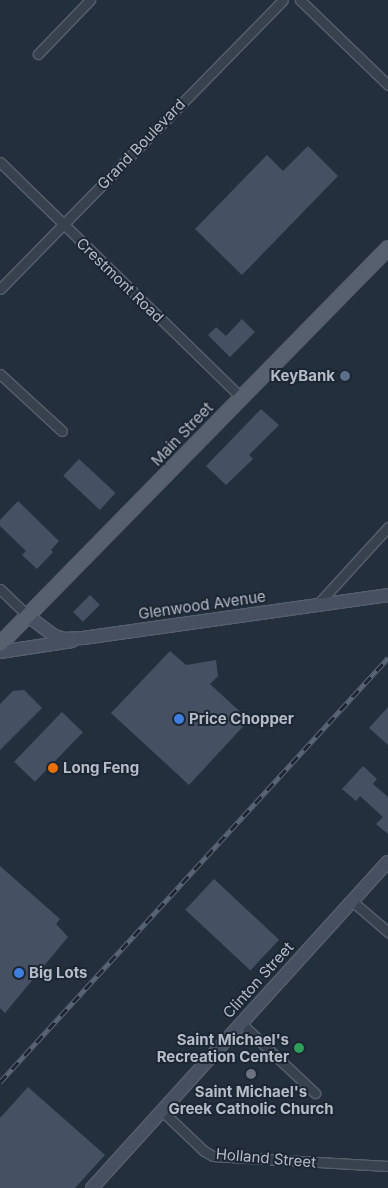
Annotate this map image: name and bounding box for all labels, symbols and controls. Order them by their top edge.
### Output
street label: Grand Boulevard [93,95,189,193]
street label: Crestmont Road [73,234,167,326]
place label: KeyBank [270,367,335,385]
marker: KeyBank [339,370,351,382]
street label: Main Street [147,399,217,469]
street label: Glenwood Avenue [137,587,267,623]
place label: Price Chopper [189,710,294,728]
marker: Price Chopper [173,713,185,725]
place label: Long Feng [63,759,139,777]
marker: Long Feng [47,762,59,774]
street label: Clinton Street [219,938,297,1022]
place label: Big Lots [29,964,87,982]
marker: Big Lots [13,967,25,979]
place label: Saint Michael's Recreation Center [157,1030,289,1065]
marker: Saint Michael's Recreation Center [293,1042,305,1054]
marker: Saint Michael's Greek Catholic Church [245,1068,257,1080]
place label: Saint Michael's Greek Catholic Church [168,1082,334,1117]
street label: Holland Street [215,1145,317,1171]

